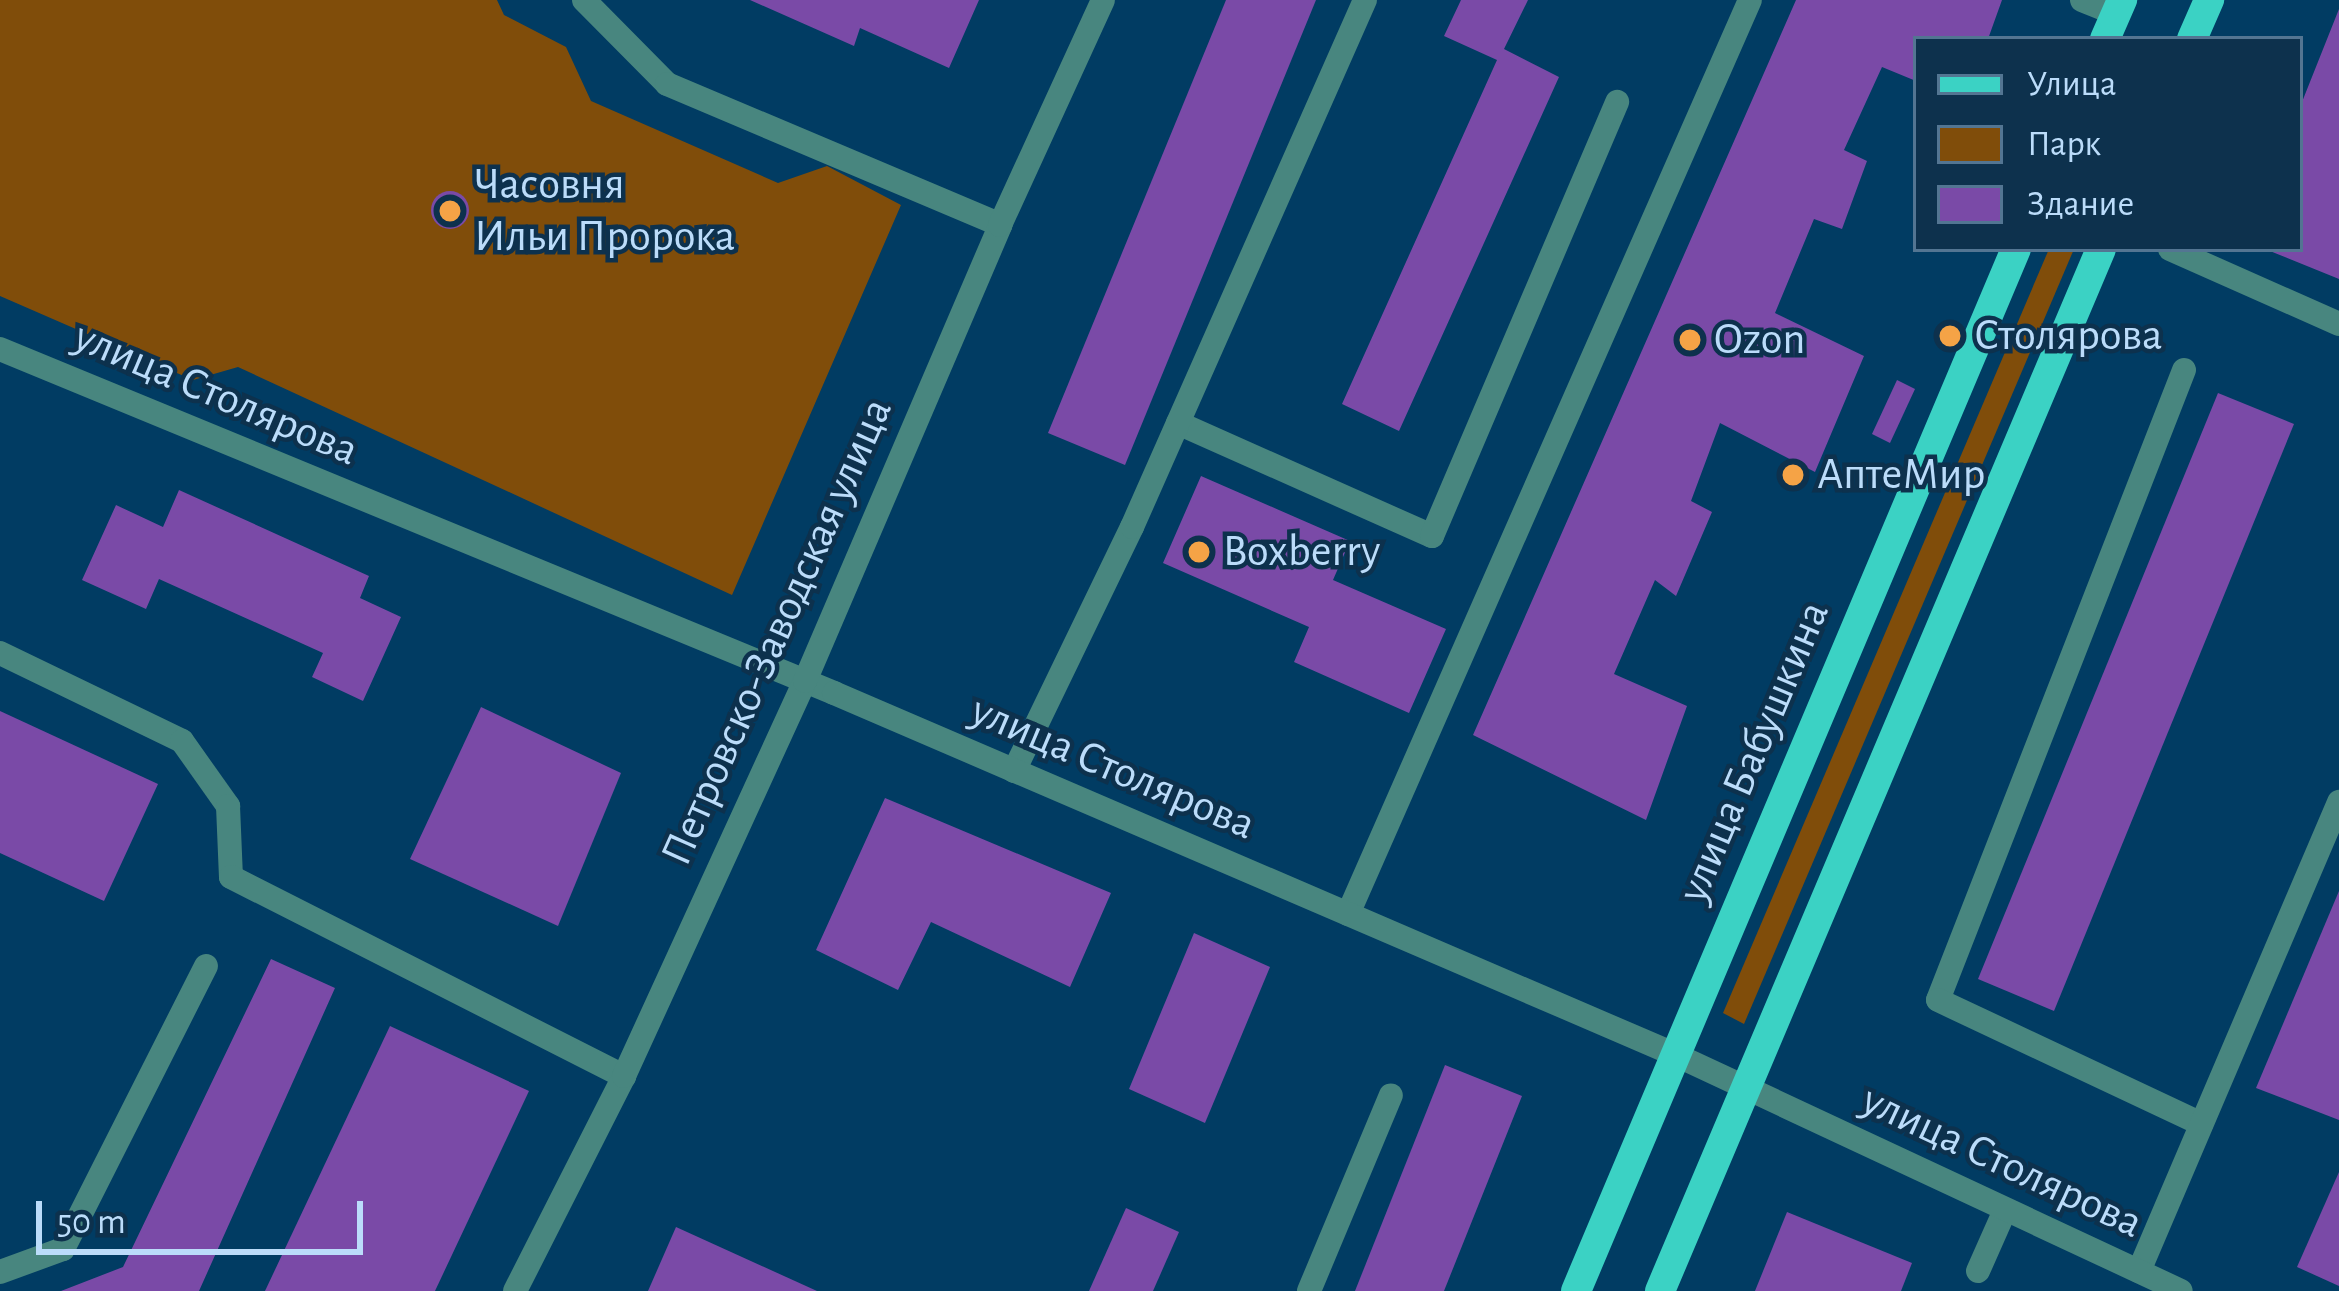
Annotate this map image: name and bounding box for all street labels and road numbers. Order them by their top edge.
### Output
street label: улица Столярова [66,310,366,478]
street label: Петровско-Заводская улица [650,390,904,874]
street label: улица Бабушкина [1666,593,1842,911]
street label: улица Столярова [963,684,1263,852]
street label: улица Столярова [1853,1073,2151,1251]

